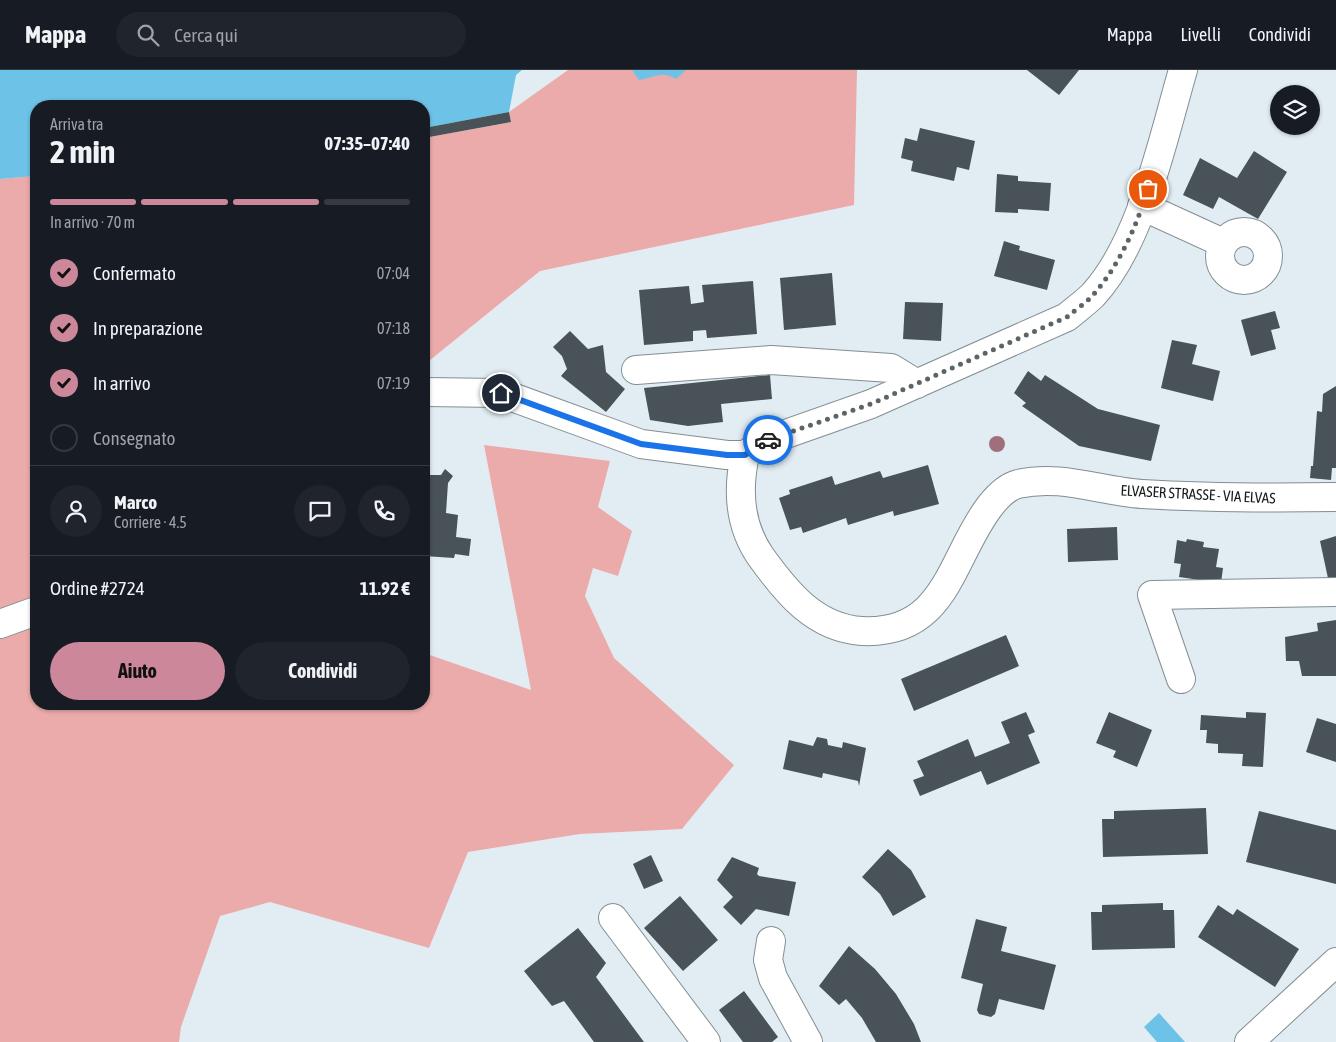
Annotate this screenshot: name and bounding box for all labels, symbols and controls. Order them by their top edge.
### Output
search box [116,12,466,57]
text: Mappa [25,21,86,48]
icon: search [134,21,162,49]
text: Cerca qui [174,24,238,46]
text: Mappa [1107,24,1153,45]
text: Livelli [1181,24,1221,45]
text: Condividi [1249,24,1311,45]
map controls [1270,85,1320,135]
button: layers [1270,85,1320,135]
text: Arriva tra [50,115,103,133]
text: 07:35–07:40 [324,132,410,154]
text: 2 min [50,133,115,170]
pin [1127,168,1169,210]
icon: bag [1134,175,1162,203]
text: In arrivo · 70 m [50,213,135,231]
icon: check [50,259,78,287]
text: Confermato [93,262,176,284]
text: 07:04 [377,264,410,282]
icon: check [50,314,78,342]
text: In preparazione [93,317,203,339]
text: 07:18 [377,319,410,337]
icon: check [50,369,78,397]
text: In arrivo [93,372,151,394]
pin [480,372,522,414]
text: 07:19 [377,374,410,392]
icon: home [487,379,515,407]
courier [743,415,793,465]
icon: car [754,426,782,454]
text: Consegnato [93,427,175,449]
street label: ELVASER STRASSE - VIA ELVAS [1120,481,1276,507]
button: person [50,485,102,537]
button: chat [294,485,346,537]
button: phone [358,485,410,537]
text: Marco [114,491,157,513]
text: Corriere · 4.5 [114,513,187,531]
text: Ordine #2724 [50,577,145,599]
text: 11.92 € [360,577,410,599]
button: Aiuto [50,642,225,700]
button: Condividi [235,642,410,700]

